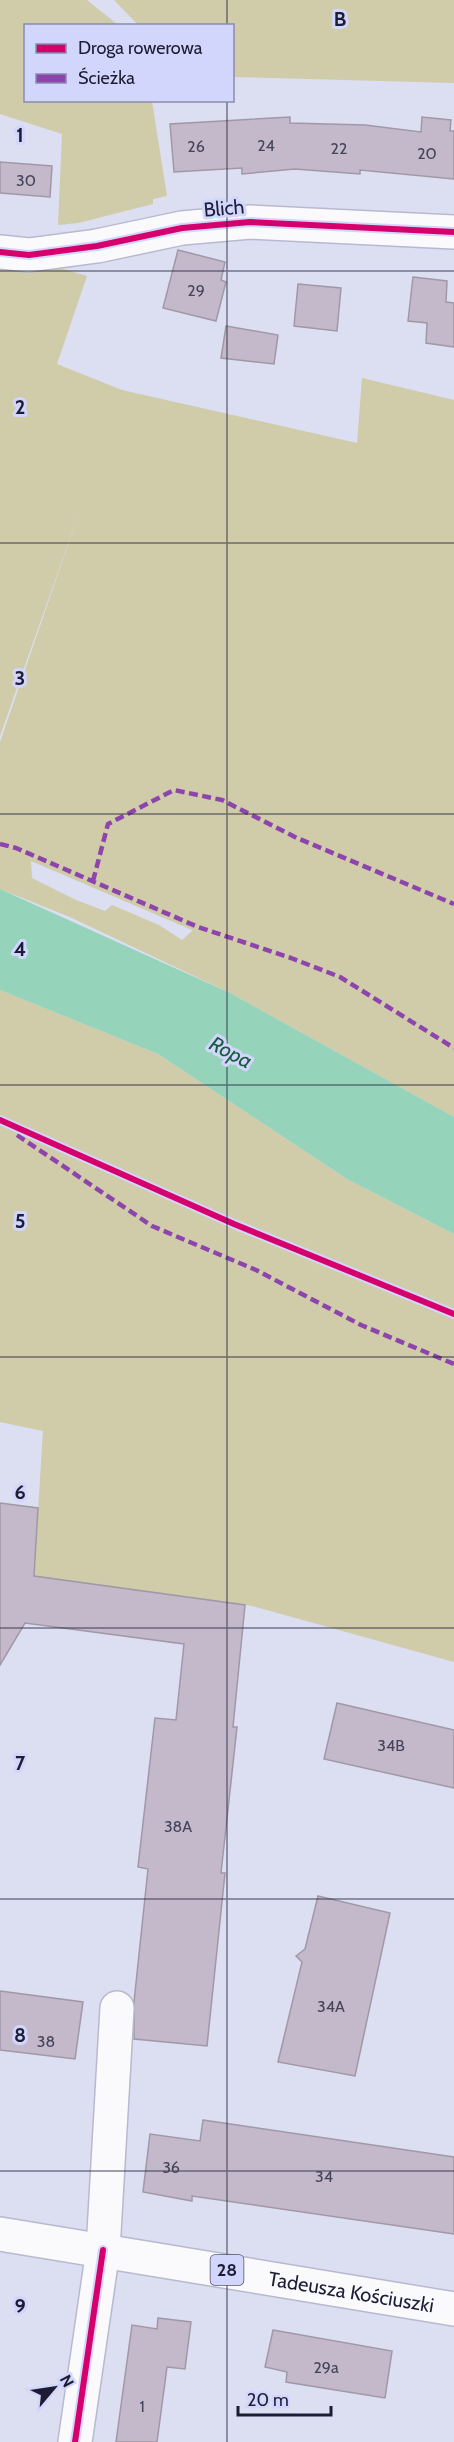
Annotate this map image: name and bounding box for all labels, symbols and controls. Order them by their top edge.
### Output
text: B [334,7,346,31]
legend [24,24,234,102]
text: Droga rowerowa [78,37,203,59]
text: Ścieżka [78,67,135,89]
text: 1 [16,123,24,147]
house number: 24 [257,136,275,155]
house number: 26 [187,137,205,156]
house number: 22 [331,139,347,158]
house number: 20 [417,144,437,163]
house number: 30 [16,171,36,190]
street label: Blich [203,194,245,222]
house number: 29 [187,281,205,300]
text: 2 [15,395,25,419]
text: 3 [15,666,25,690]
text: 4 [14,937,26,961]
water label: Ropa [205,1030,257,1074]
text: 5 [15,1209,25,1233]
text: 6 [14,1480,26,1504]
house number: 34B [377,1736,405,1755]
text: 7 [15,1751,26,1775]
house number: 38A [164,1817,192,1836]
house number: 34A [317,1997,345,2016]
text: 8 [14,2023,26,2047]
house number: 38 [37,2032,55,2051]
house number: 36 [162,2158,180,2177]
house number: 34 [315,2167,333,2186]
road number: 28 [210,2255,244,2285]
street label: Tadeusza Kościuszki [267,2267,436,2318]
text: 9 [14,2294,26,2318]
north arrow [24,2358,84,2418]
house number: 29a [313,2358,339,2377]
text: N [56,2371,78,2391]
scale bar [238,2379,331,2417]
text: 20 m [247,2389,289,2411]
house number: 1 [139,2397,145,2416]

